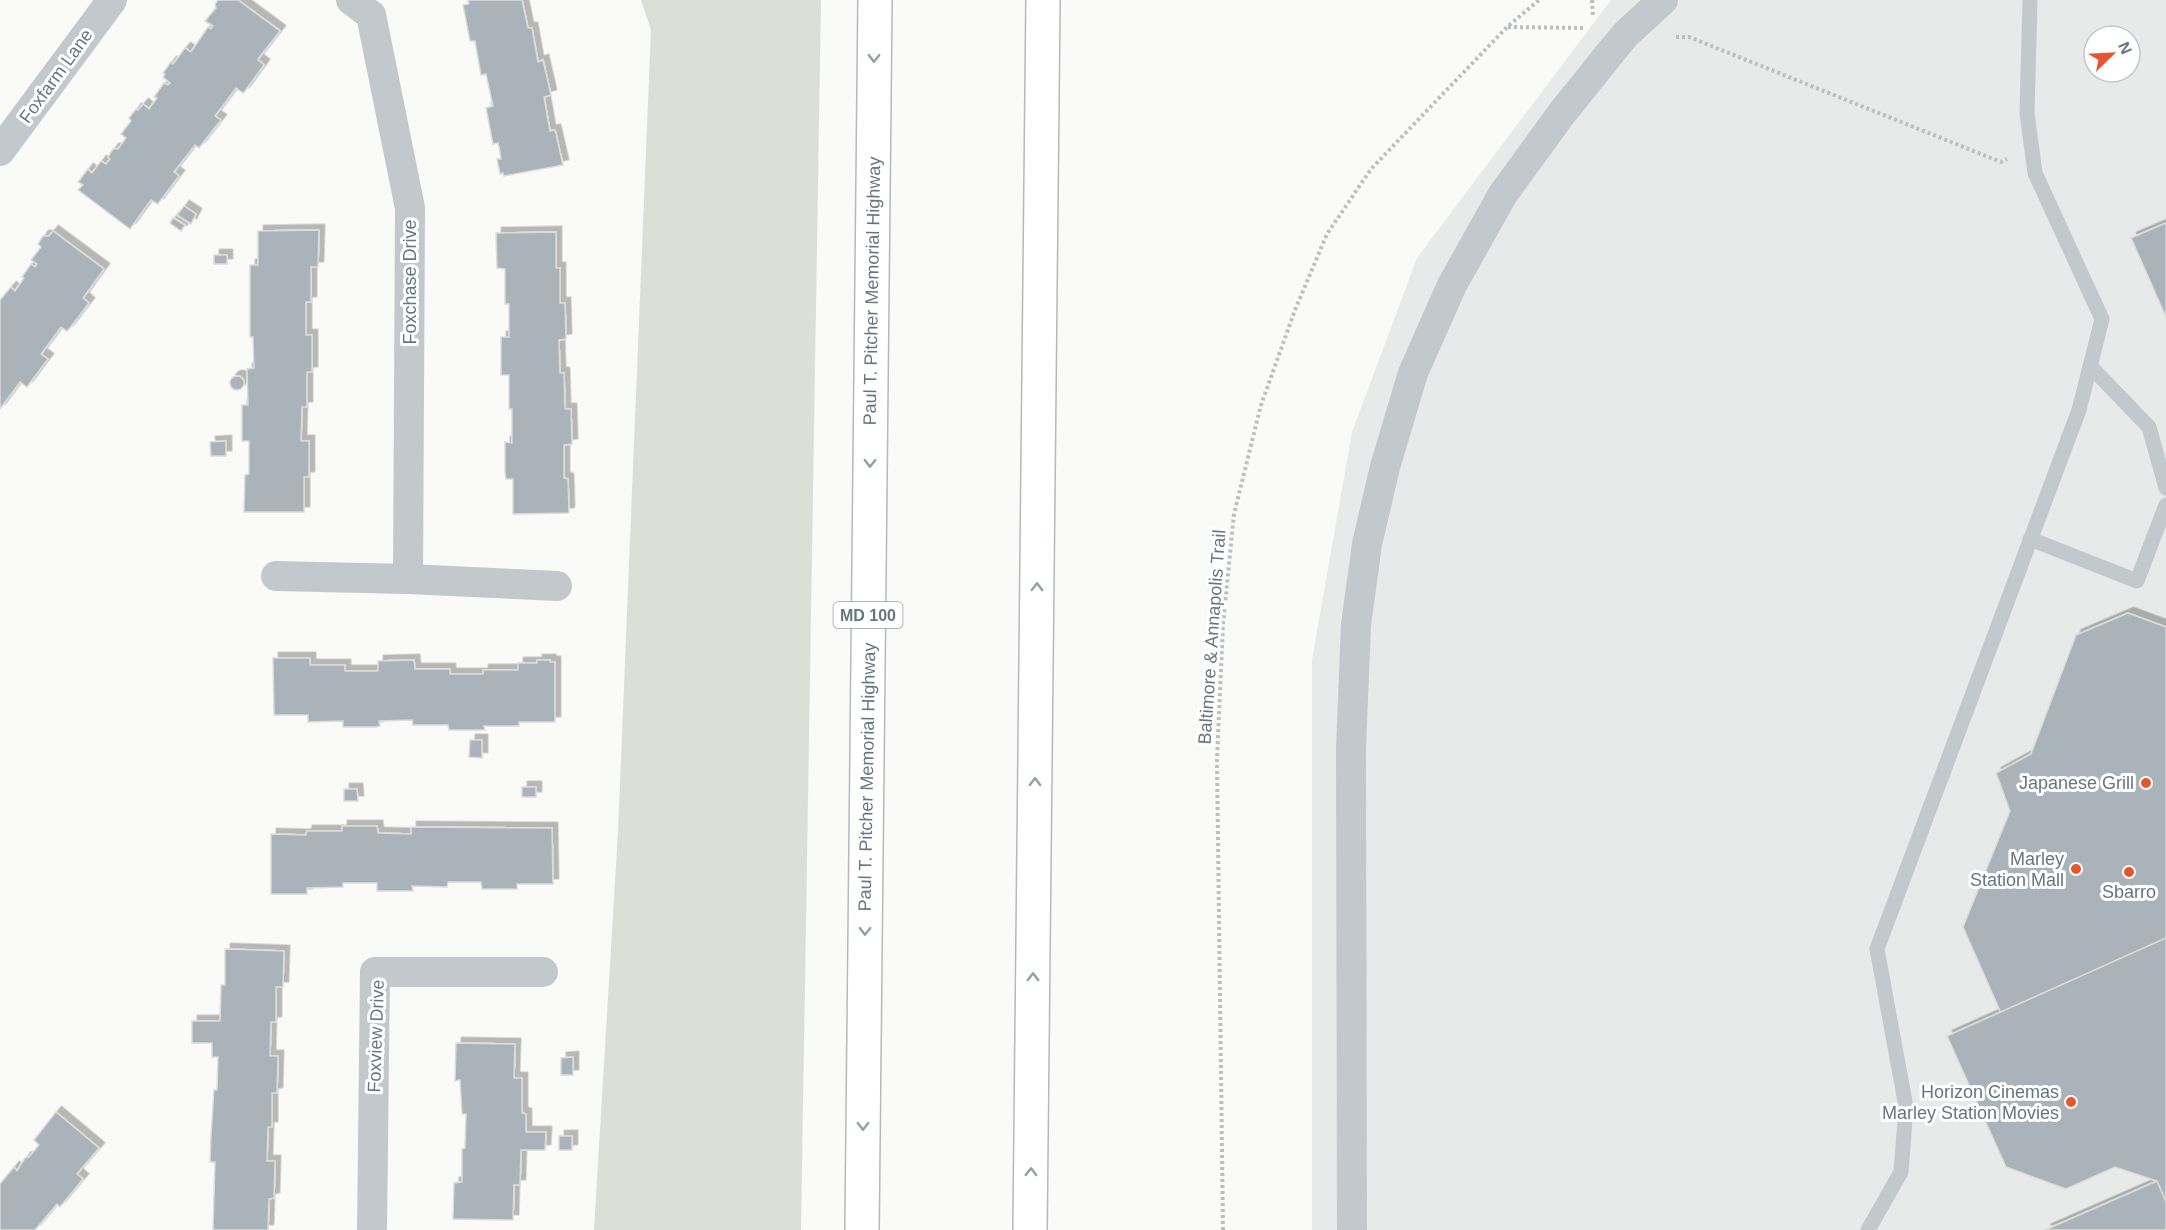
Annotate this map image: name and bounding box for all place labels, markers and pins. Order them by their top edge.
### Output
place label: Japanese Grill [2019,773,2134,793]
marker: Japanese Grill [2139,776,2153,790]
place label: Marley Station Mall [1970,849,2064,890]
marker: Marley Station Mall [2069,862,2083,876]
marker: Sbarro [2122,865,2136,879]
place label: Sbarro [2102,882,2156,902]
place label: Horizon Cinemas Marley Station Movies [1882,1082,2059,1123]
marker: Horizon Cinemas Marley Station Movies [2064,1095,2078,1109]

